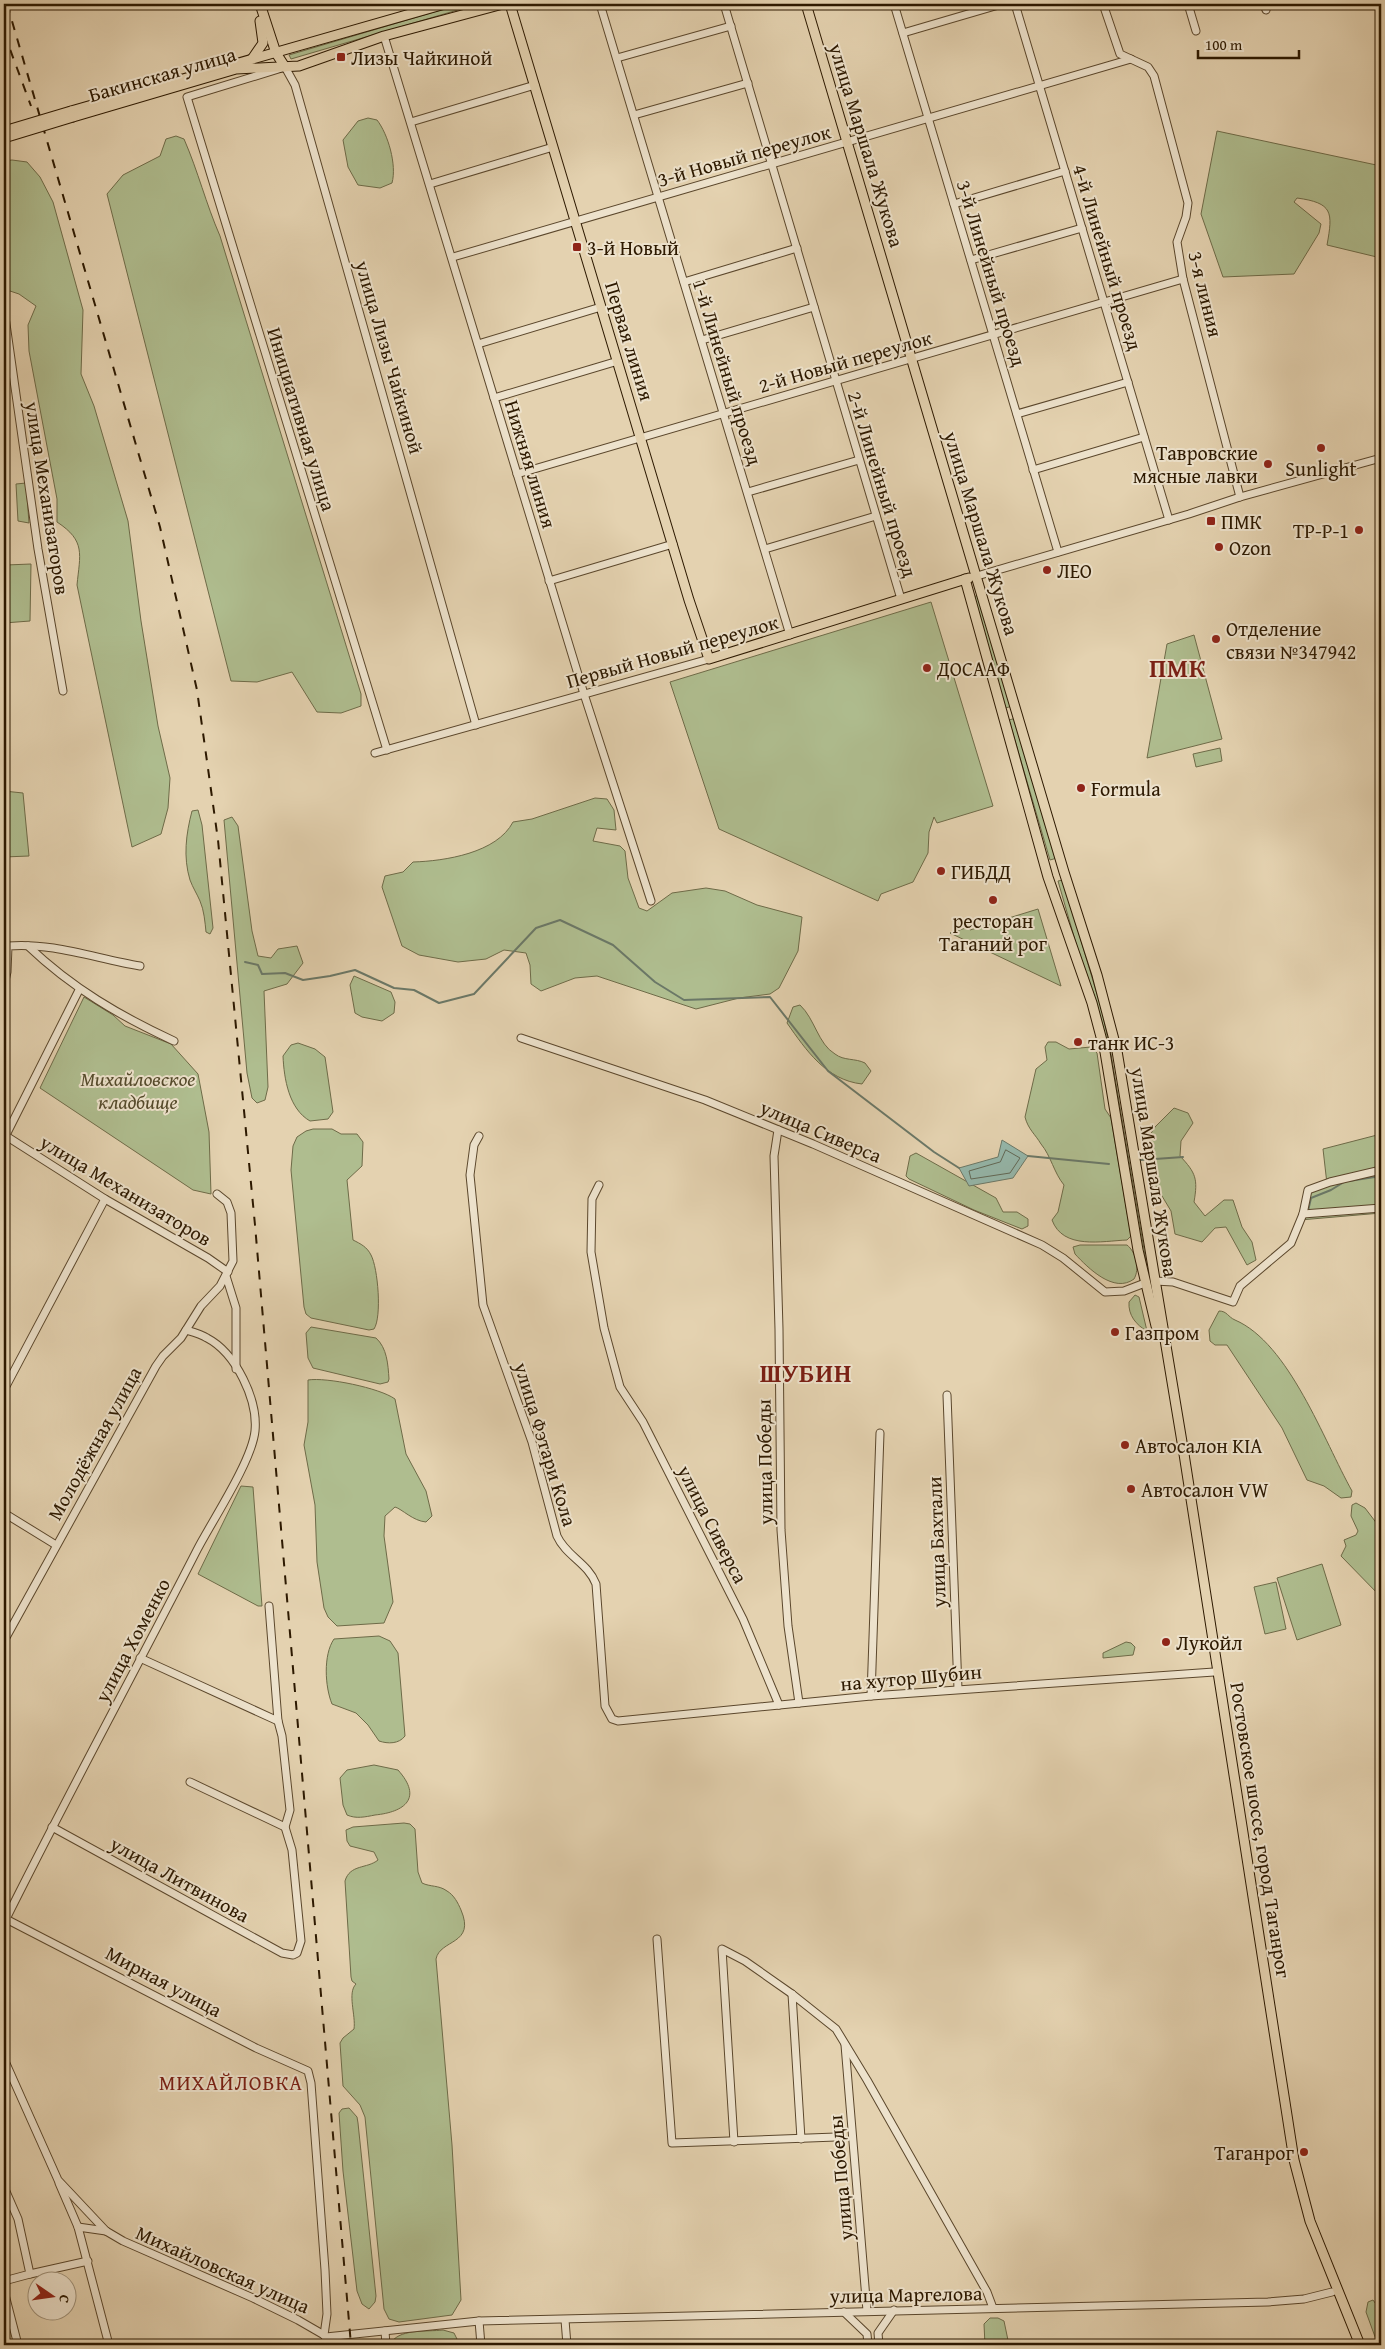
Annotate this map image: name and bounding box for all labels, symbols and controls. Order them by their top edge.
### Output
scale bar [1198,28,1299,60]
text: 100 m [1205,34,1243,55]
street label: улица Маршала Жукова [822,38,912,251]
street label: Бакинская улица [85,39,240,109]
place label: Лизы Чайкиной [351,43,492,72]
marker: Лизы Чайкиной [335,51,347,63]
street label: 3-й Новый переулок [654,116,835,194]
street label: 4-й Линейный проезд [1066,160,1150,354]
street label: 3-й Линейный проезд [950,176,1034,370]
place label: 3-й Новый [587,233,679,262]
marker: 3-й Новый [571,241,583,253]
street label: 3-я линия [1181,248,1231,340]
street label: улица Лизы Чайкиной [348,256,431,457]
street label: 1-й Линейный проезд [686,275,770,469]
street label: Первая линия [598,278,662,404]
street label: 2-й Новый переулок [755,322,936,400]
street label: Инициативная улица [260,324,344,515]
street label: 2-й Линейный проезд [841,387,925,581]
street label: Нижняя линия [498,396,564,532]
street label: улица Механизаторов [18,398,78,597]
street label: улица Маршала Жукова [937,426,1027,639]
place label: Тавровские мясные лавки [1133,438,1258,490]
marker: Sunlight [1315,442,1327,454]
place label: Sunlight [1285,454,1357,483]
marker: Тавровские мясные лавки [1262,458,1274,470]
place label: ПМК [1221,507,1263,536]
marker: ПМК [1205,515,1217,527]
place label: ТР-Р-1 [1293,516,1349,545]
marker: ТР-Р-1 [1353,524,1365,536]
place label: Ozon [1229,533,1271,562]
marker: Ozon [1213,541,1225,553]
place label: ЛЕО [1057,556,1092,585]
marker: ЛЕО [1041,564,1053,576]
street label: Первый Новый переулок [563,607,782,695]
place label: Отделение связи №347942 [1226,614,1356,666]
marker: Отделение связи №347942 [1210,633,1222,645]
district label: ПМК [1149,650,1207,686]
place label: ДОСААФ [936,654,1010,683]
marker: ДОСААФ [921,662,933,674]
place label: Formula [1091,774,1161,803]
marker: Formula [1075,782,1087,794]
place label: ГИБДД [951,857,1011,886]
marker: ГИБДД [935,865,947,877]
marker: ресторан Таганий рог [987,894,999,906]
place label: ресторан Таганий рог [939,906,1048,958]
place label: танк ИС-3 [1088,1028,1175,1057]
marker: танк ИС-3 [1072,1036,1084,1048]
park label: Михайловское кладбище [81,1064,195,1116]
street label: улица Маршала Жукова [1124,1064,1186,1279]
street label: улица Сиверса [755,1092,887,1170]
street label: улица Механизаторов [34,1127,217,1253]
place label: Газпром [1125,1318,1199,1347]
marker: Газпром [1109,1326,1121,1338]
district label: ШУБИН [760,1355,852,1391]
street label: улица Фэтари Кола [507,1357,585,1530]
street label: Молодёжная улица [40,1360,149,1525]
street label: улица Победы [748,1399,780,1526]
place label: Автосалон KIA [1135,1431,1262,1460]
marker: Автосалон KIA [1119,1439,1131,1451]
street label: улица Сиверса [670,1459,756,1589]
place label: Автосалон VW [1141,1475,1268,1504]
street label: улица Бахтали [919,1476,953,1609]
marker: Автосалон VW [1125,1483,1137,1495]
street label: улица Хоменко [87,1573,177,1708]
place label: Лукойл [1176,1628,1242,1657]
marker: Лукойл [1160,1636,1172,1648]
street label: на хутор Шубин [839,1656,983,1698]
street label: Ростовское шоссе, город Таганрог [1223,1680,1299,1981]
street label: улица Литвинова [104,1828,255,1930]
street label: Мирная улица [101,1938,228,2024]
district label: МИХАЙЛОВКА [159,2067,303,2098]
street label: улица Победы [820,2114,860,2243]
place label: Таганрог [1214,2138,1295,2167]
marker: Таганрог [1298,2146,1310,2158]
street label: Михайловская улица [131,2218,315,2321]
north arrow [28,2272,78,2322]
street label: улица Маргелова [828,2278,983,2310]
text: С [54,2293,75,2305]

